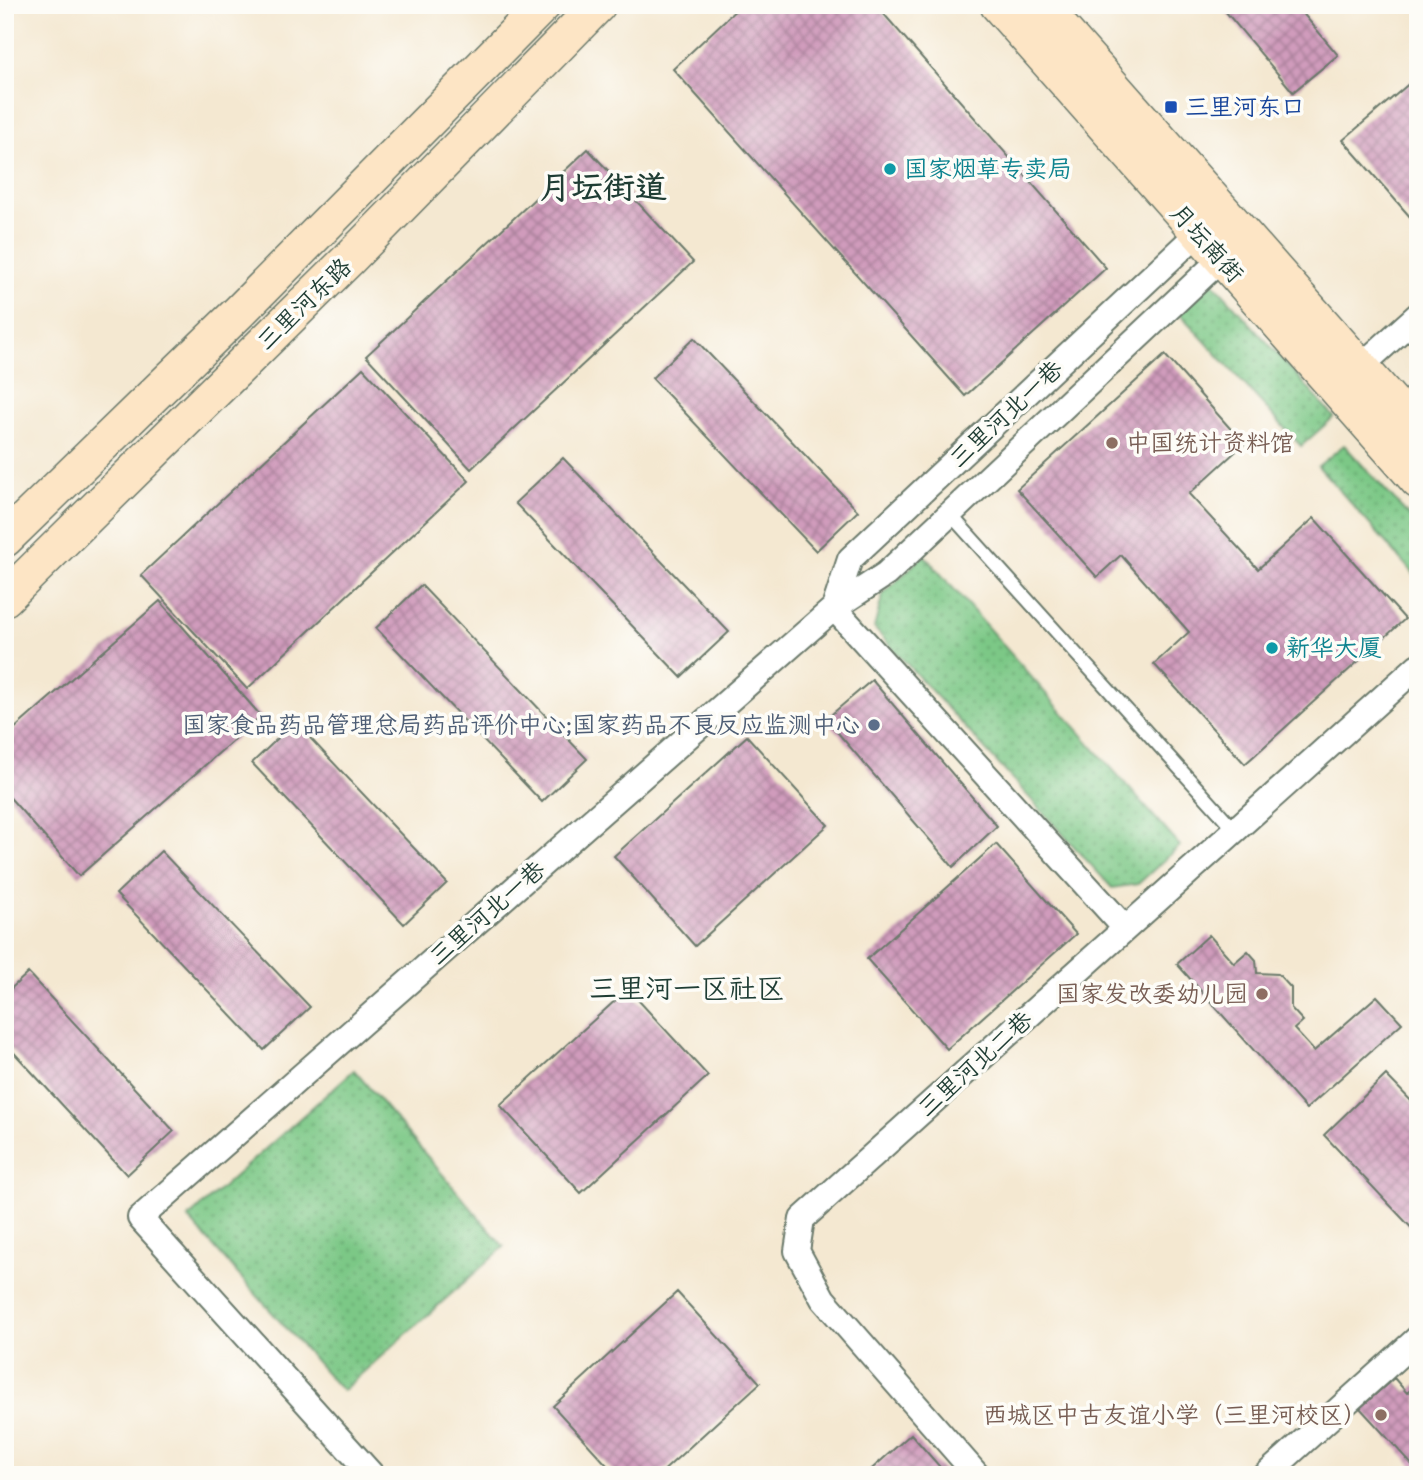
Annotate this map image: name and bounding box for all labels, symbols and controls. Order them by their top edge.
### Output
place label: 三里河东口 [1185,92,1305,121]
marker: 三里河东口 [1163,99,1179,115]
place label: 国家烟草专卖局 [904,154,1072,183]
marker: 国家烟草专卖局 [882,161,898,177]
district label: 月坛街道 [539,168,667,206]
street label: 月坛南街 [1164,197,1250,288]
street label: 三里河东路 [250,252,357,356]
street label: 三里河北一巷 [943,354,1068,473]
place label: 中国统计资料馆 [1126,428,1294,457]
marker: 中国统计资料馆 [1104,435,1120,451]
place label: 新华大厦 [1286,633,1382,662]
marker: 新华大厦 [1264,640,1280,656]
place label: 国家食品药品管理总局药品评价中心;国家药品不良反应监测中心 [182,710,860,739]
marker: 国家食品药品管理总局药品评价中心;国家药品不良反应监测中心 [866,717,882,733]
street label: 三里河北一巷 [423,854,551,971]
district label: 三里河一区社区 [589,971,785,1005]
place label: 国家发改委幼儿园 [1056,979,1248,1008]
marker: 国家发改委幼儿园 [1254,986,1270,1002]
street label: 三里河北二巷 [911,1005,1038,1123]
place label: 西城区中古友谊小学（三里河校区） [983,1400,1367,1429]
marker: 西城区中古友谊小学（三里河校区） [1373,1407,1389,1423]

